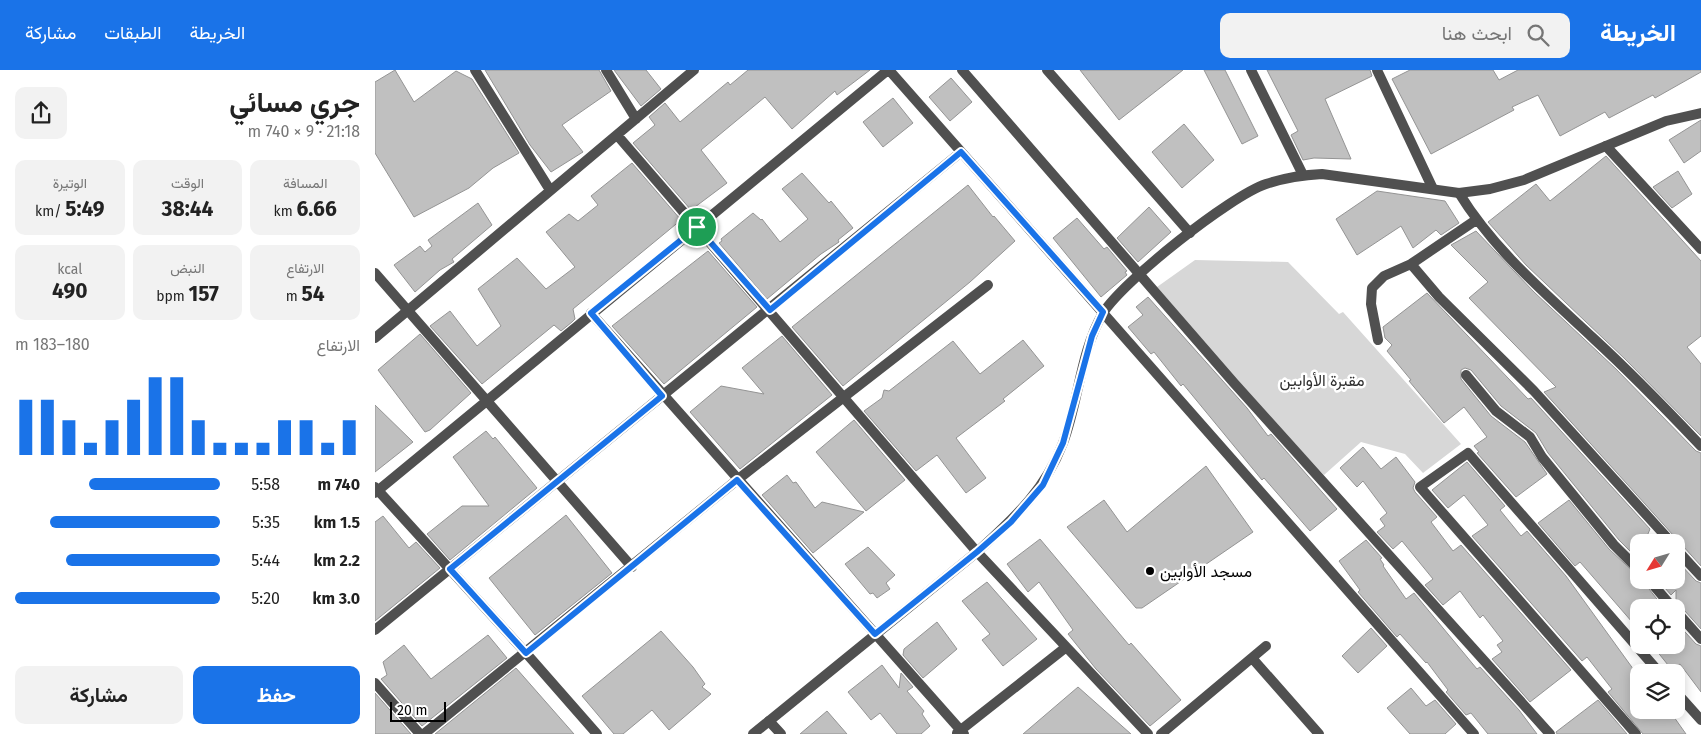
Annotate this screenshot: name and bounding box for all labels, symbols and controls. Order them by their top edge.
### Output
search box [1220,13,1570,58]
text: الخريطة [1600,19,1676,47]
icon: search [1524,21,1552,49]
text: مشاركة [25,22,76,44]
text: الطبقات [104,22,161,44]
text: الخريطة [189,22,245,44]
text: ابحث هنا [1442,22,1512,45]
text: جري مسائي [229,86,360,119]
button: share [15,87,67,139]
text: 21:18 · 9 × 740 m [248,122,360,141]
text: الوتيرة [53,175,87,192]
text: الوقت [171,175,204,192]
text: المسافة [283,175,327,192]
text: 5:49 [65,196,105,222]
text: 38:44 [162,196,213,222]
text: 6.66 [296,196,337,222]
text: /km [35,203,65,220]
text: km [274,203,296,220]
pin [676,206,718,248]
icon: arrive [683,213,711,241]
text: النبض [170,260,205,277]
text: الارتفاع [286,260,324,277]
text: kcal [57,261,82,278]
text: 490 [52,278,88,304]
text: 157 [189,281,219,307]
text: 54 [301,281,325,307]
text: bpm [156,288,189,305]
text: m [286,288,301,305]
text: 180–183 m [15,335,90,354]
text: الارتفاع [317,336,360,355]
park label: مقبرة الأوابين [1280,371,1364,391]
text: 5:58 [251,475,280,494]
text: 740 m [317,475,360,494]
text: 5:35 [252,513,280,532]
text: 1.5 km [314,513,360,532]
north arrow [1630,534,1685,589]
map controls [1630,534,1685,719]
text: 5:44 [251,551,280,570]
text: 2.2 km [313,551,360,570]
place label: مسجد الأوابين [1160,562,1252,582]
marker: مسجد الأوابين [1144,565,1156,577]
text: 5:20 [251,589,280,608]
text: 3.0 km [313,589,360,608]
button: locate [1630,599,1685,654]
button: layers [1630,664,1685,719]
button: مشاركة [15,666,183,724]
button: حفظ [193,666,360,724]
scale bar [390,699,446,722]
text: 20 m [397,702,427,719]

